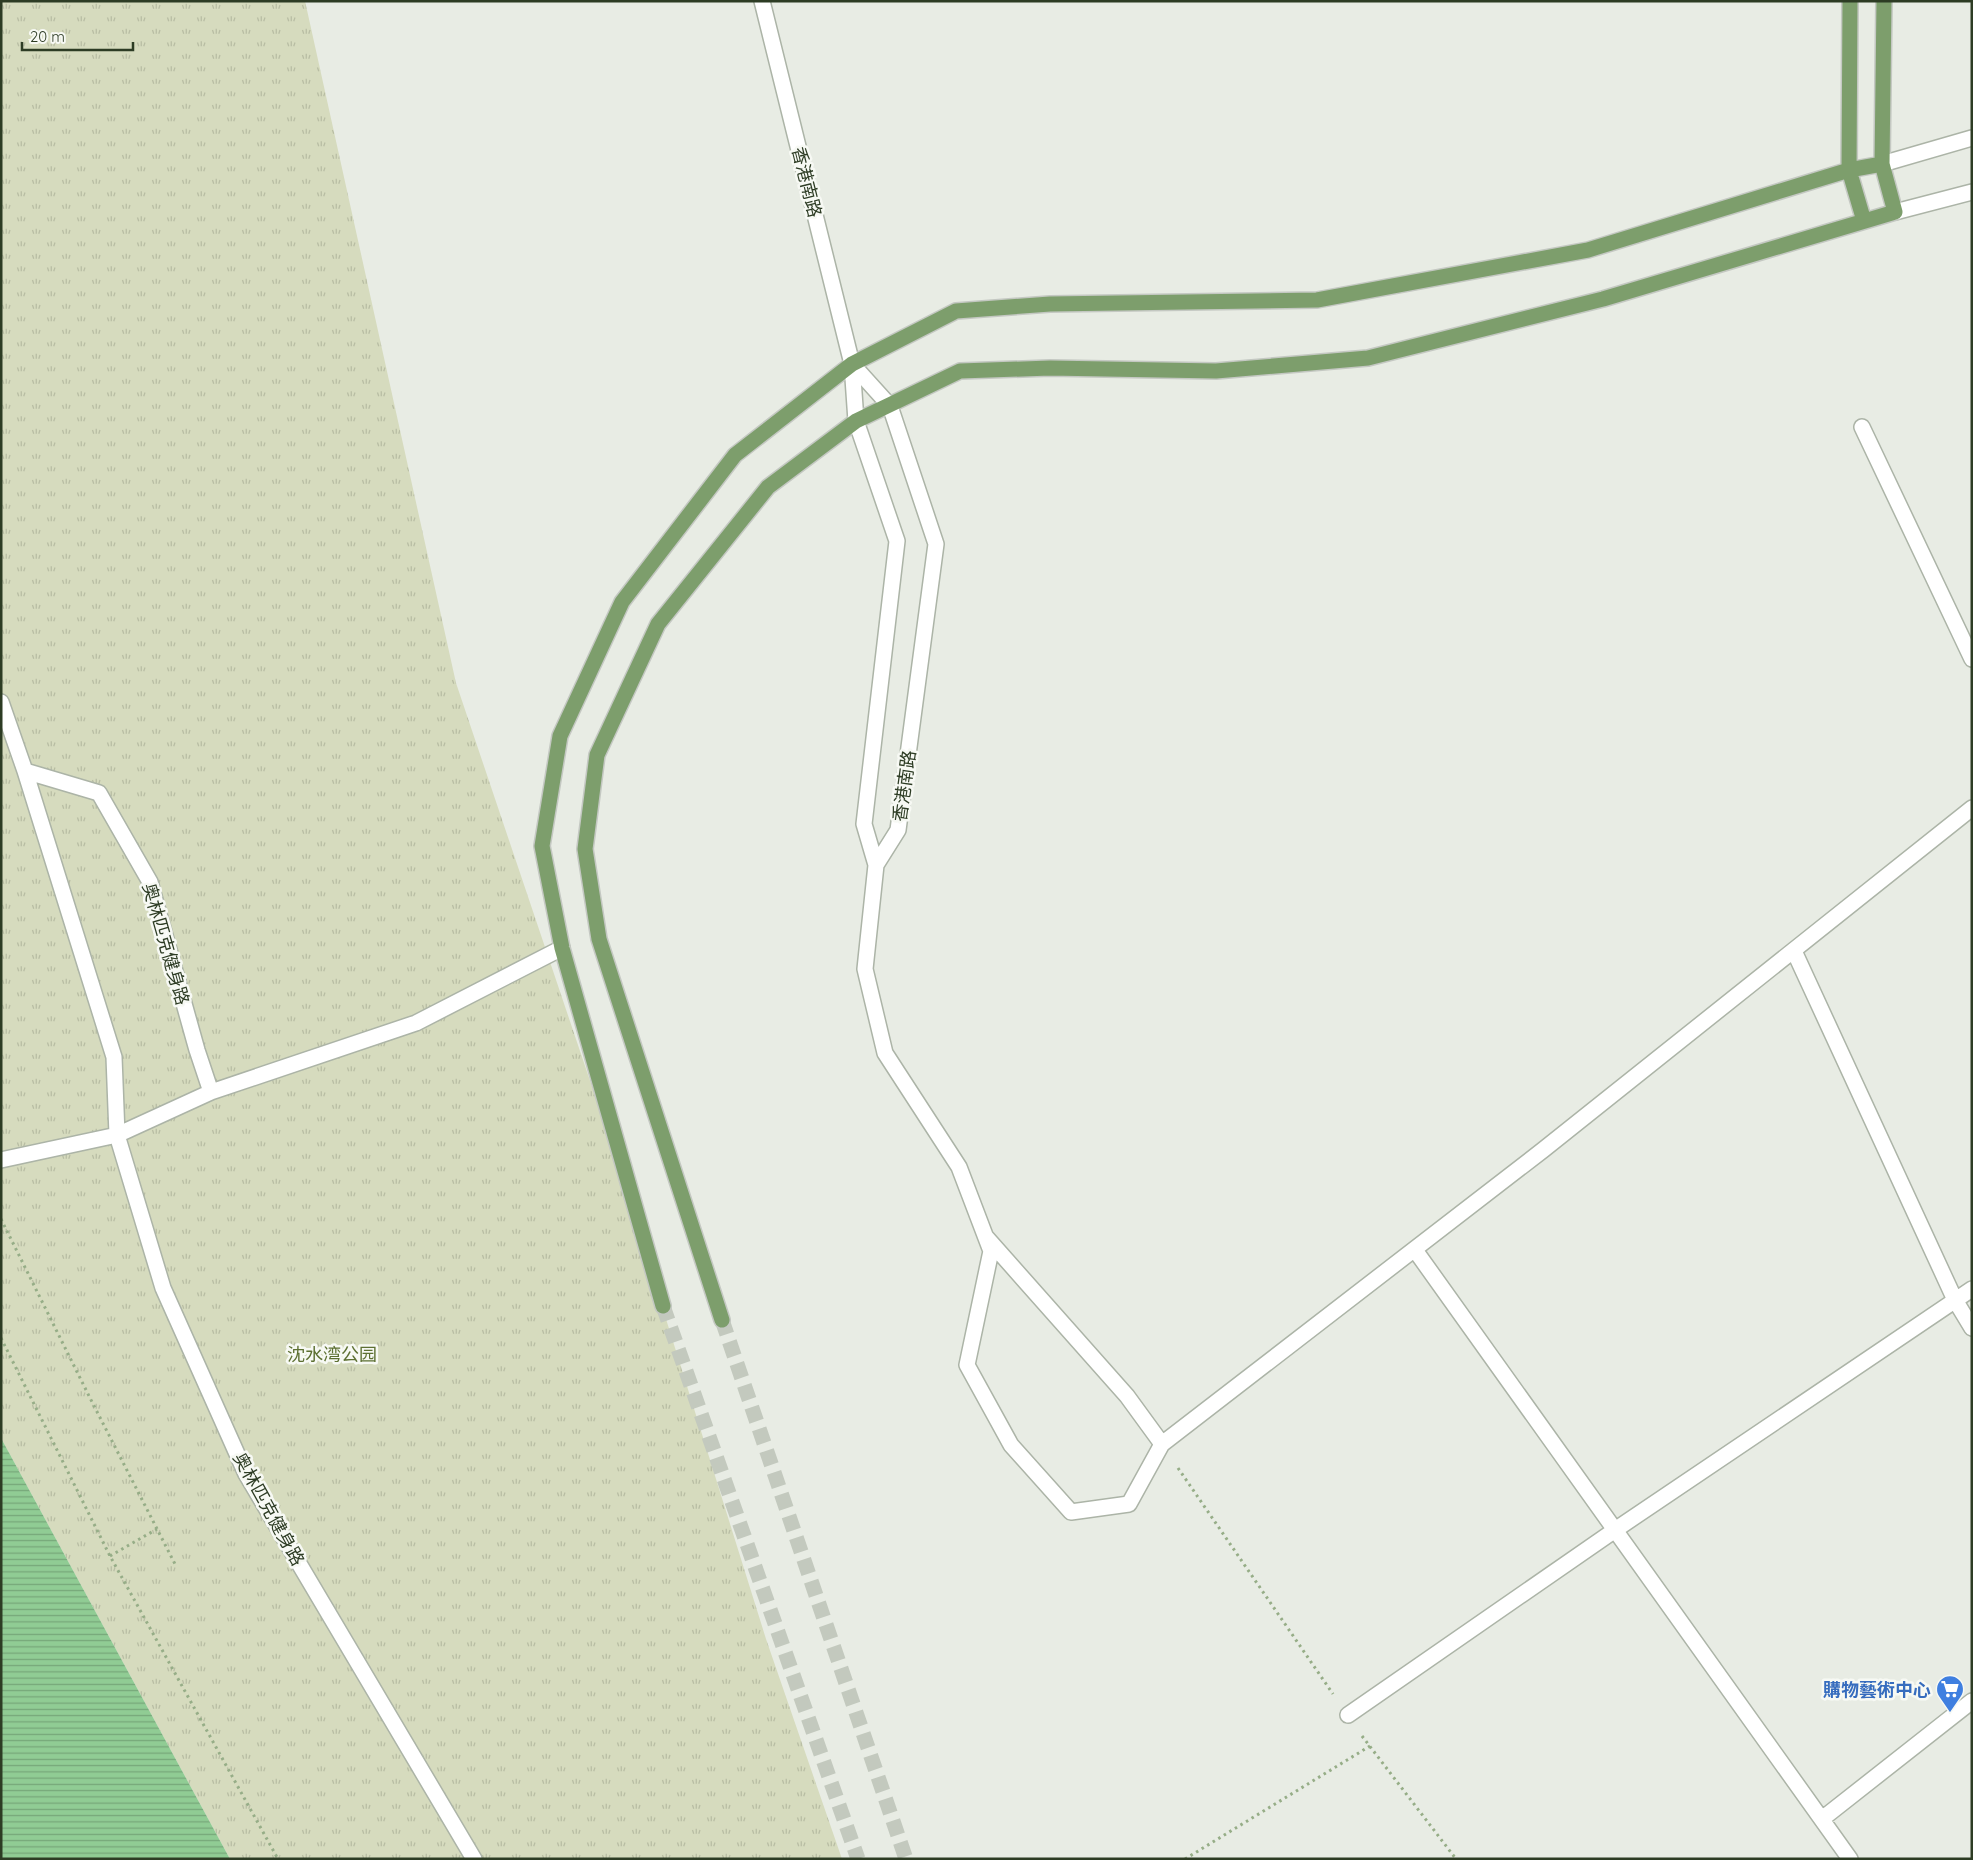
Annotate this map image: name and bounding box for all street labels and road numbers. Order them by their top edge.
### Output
street label: 香港南路 [787,144,827,220]
street label: 香港南路 [888,749,920,823]
street label: 奥林匹克健身路 [138,880,194,1008]
street label: 奥林匹克健身路 [228,1448,310,1570]

